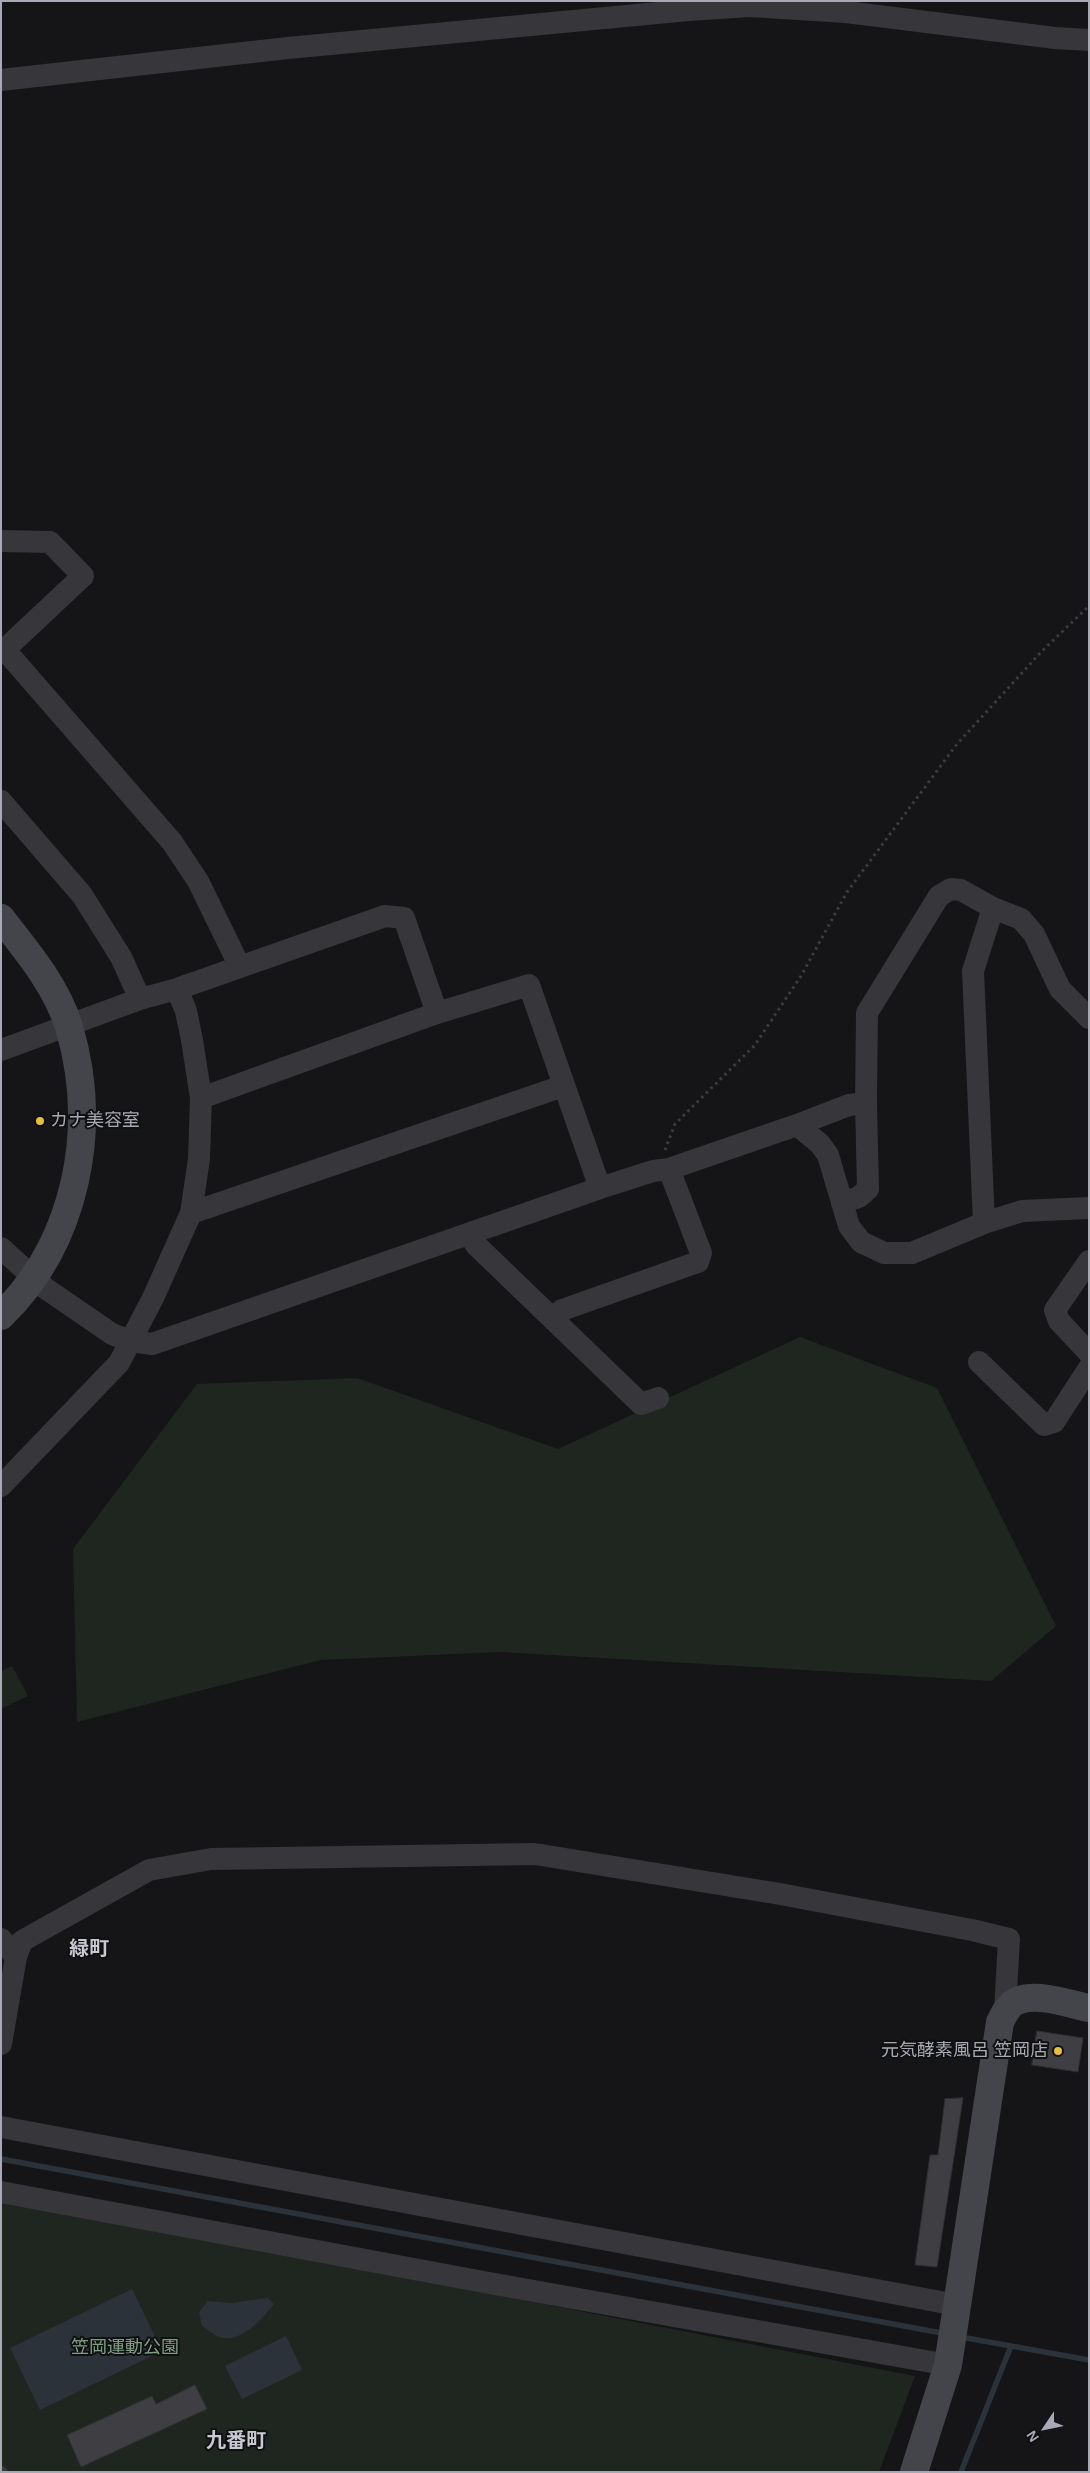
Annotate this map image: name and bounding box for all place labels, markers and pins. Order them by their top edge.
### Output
place label: カナ美容室 [50,1110,140,1132]
marker: カナ美容室 [34,1115,46,1127]
place label: 元気酵素風呂 笠岡店 [881,2040,1048,2062]
marker: 元気酵素風呂 笠岡店 [1052,2045,1064,2057]

